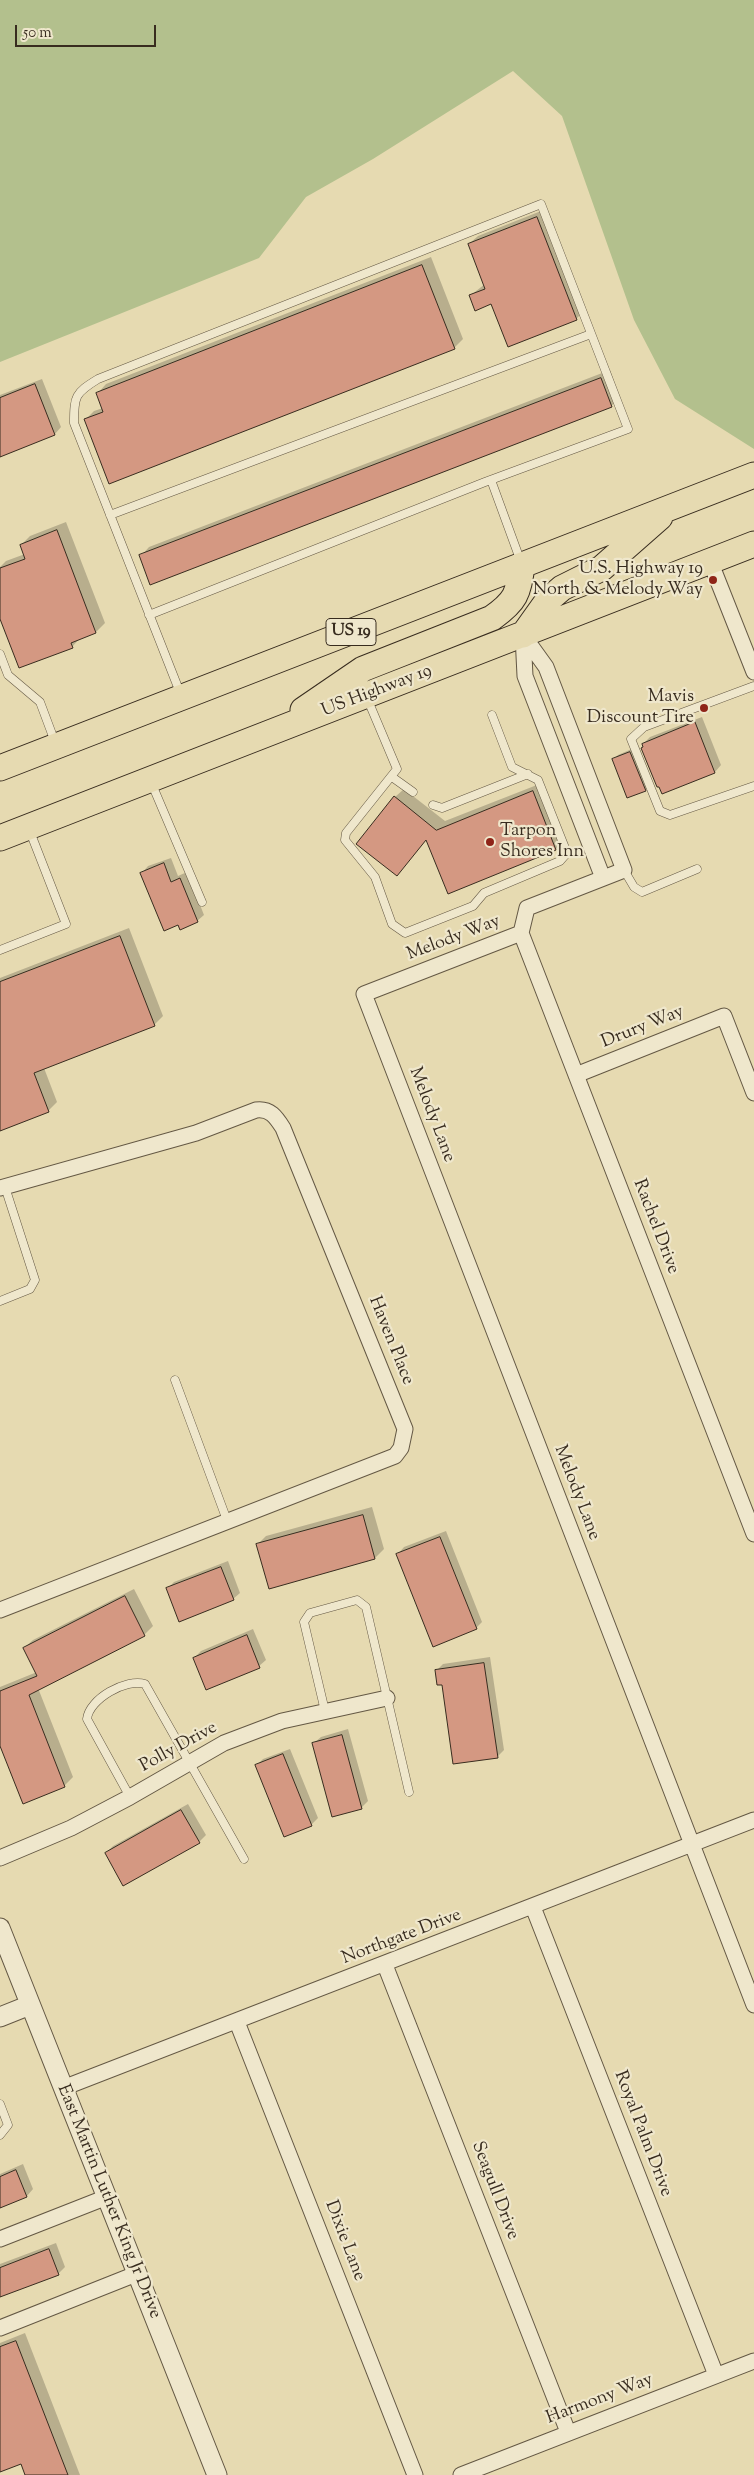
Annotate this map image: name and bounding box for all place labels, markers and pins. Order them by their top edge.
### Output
place label: U.S. Highway 19 North & Melody Way [533,559,703,602]
marker: U.S. Highway 19 North & Melody Way [707,574,719,586]
place label: Mavis Discount Tire [587,687,694,730]
marker: Mavis Discount Tire [698,702,710,714]
place label: Tarpon Shores Inn [500,821,584,864]
marker: Tarpon Shores Inn [484,836,496,848]

